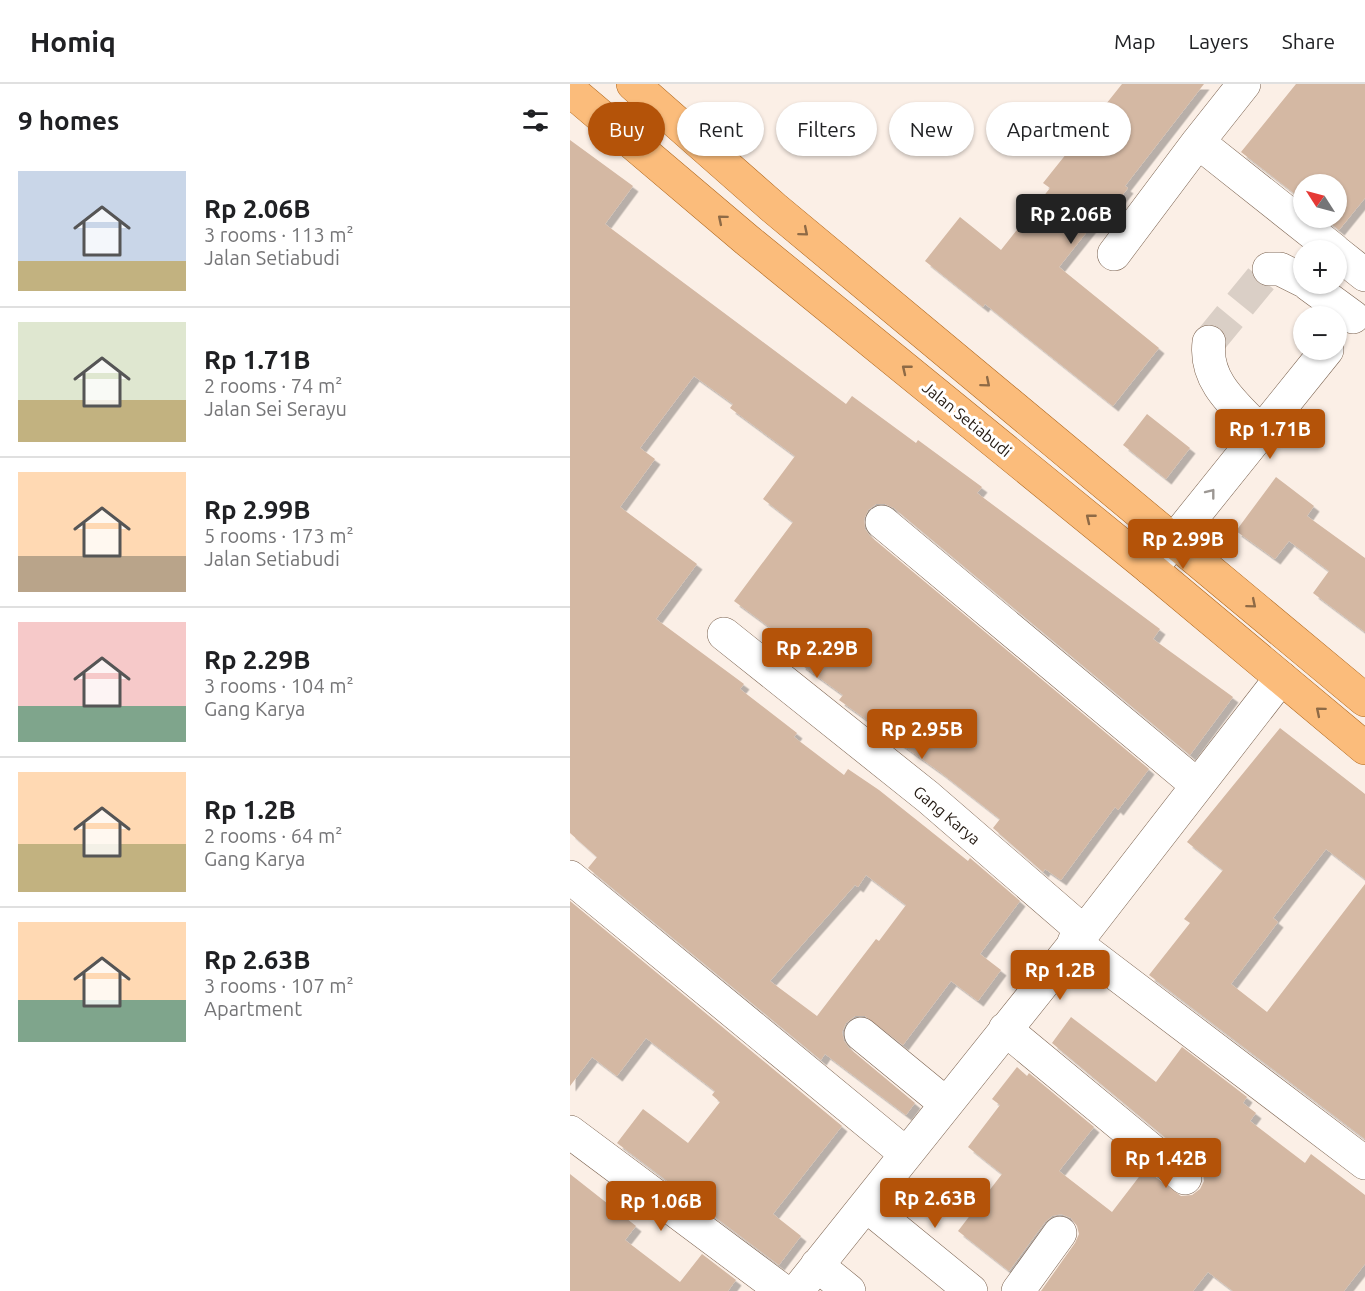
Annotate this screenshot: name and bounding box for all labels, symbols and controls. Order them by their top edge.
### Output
text: Homiq [30,26,116,57]
text: Map [1114,29,1155,53]
text: Layers [1188,29,1249,53]
text: Share [1282,29,1335,53]
chip: Buy [588,102,665,156]
chip: Rent [677,102,764,156]
chip: Filters [776,102,877,156]
chip: New [889,102,974,156]
chip: Apartment [986,102,1131,156]
icon: filters [519,104,552,137]
text: 9 homes [18,106,119,135]
north arrow [1293,174,1347,228]
map controls [1293,174,1347,360]
text: Rp 2.06B [204,194,310,223]
pin: Rp 2.06B [1009,194,1133,245]
icon: home [66,195,138,267]
text: Rp 2.06B [1030,202,1112,225]
one-way arrow [718,215,729,226]
text: 3 rooms · 113 m² [204,223,354,246]
one-way arrow [797,225,808,236]
button: + [1293,240,1347,294]
text: Jalan Setiabudi [204,246,340,269]
button: − [1293,306,1347,360]
text: Rp 1.71B [204,345,310,374]
icon: home [66,346,138,418]
one-way arrow [902,365,913,376]
text: 2 rooms · 74 m² [204,374,342,397]
one-way arrow [979,376,990,387]
street label: Jalan Setiabudi [919,378,1015,460]
text: Jalan Sei Serayu [204,397,347,420]
pin: Rp 1.71B [1208,409,1332,460]
text: Rp 1.71B [1229,417,1311,440]
one-way arrow [1204,489,1215,500]
text: Rp 2.99B [204,495,310,524]
icon: home [66,496,138,568]
one-way arrow [1086,515,1097,526]
pin: Rp 2.99B [1121,519,1245,570]
text: 5 rooms · 173 m² [204,524,354,547]
text: Rp 2.99B [1142,527,1224,550]
text: Jalan Setiabudi [204,547,340,570]
one-way arrow [1245,597,1256,608]
pin: Rp 2.29B [755,628,879,679]
text: Rp 2.29B [776,636,858,659]
text: Rp 2.29B [204,645,310,674]
icon: home [66,646,138,718]
text: 3 rooms · 104 m² [204,674,354,697]
text: Gang Karya [204,697,305,720]
one-way arrow [1316,707,1327,718]
pin: Rp 2.95B [860,709,984,760]
text: Rp 2.95B [881,717,963,740]
street label: Gang Karya [910,782,984,848]
text: Rp 1.2B [204,795,296,824]
icon: home [66,796,138,868]
text: 2 rooms · 64 m² [204,824,342,847]
text: Gang Karya [204,847,305,870]
text: Rp 2.63B [204,945,310,974]
icon: home [66,946,138,1018]
pin: Rp 1.2B [1005,950,1115,1001]
text: Rp 1.2B [1025,958,1095,981]
text: 3 rooms · 107 m² [204,974,354,997]
text: Apartment [204,997,302,1020]
pin: Rp 1.42B [1104,1138,1228,1189]
text: Rp 1.42B [1125,1146,1207,1169]
pin: Rp 2.63B [873,1178,997,1229]
pin: Rp 1.06B [599,1181,723,1232]
text: Rp 2.63B [894,1186,976,1209]
text: Rp 1.06B [620,1189,702,1212]

